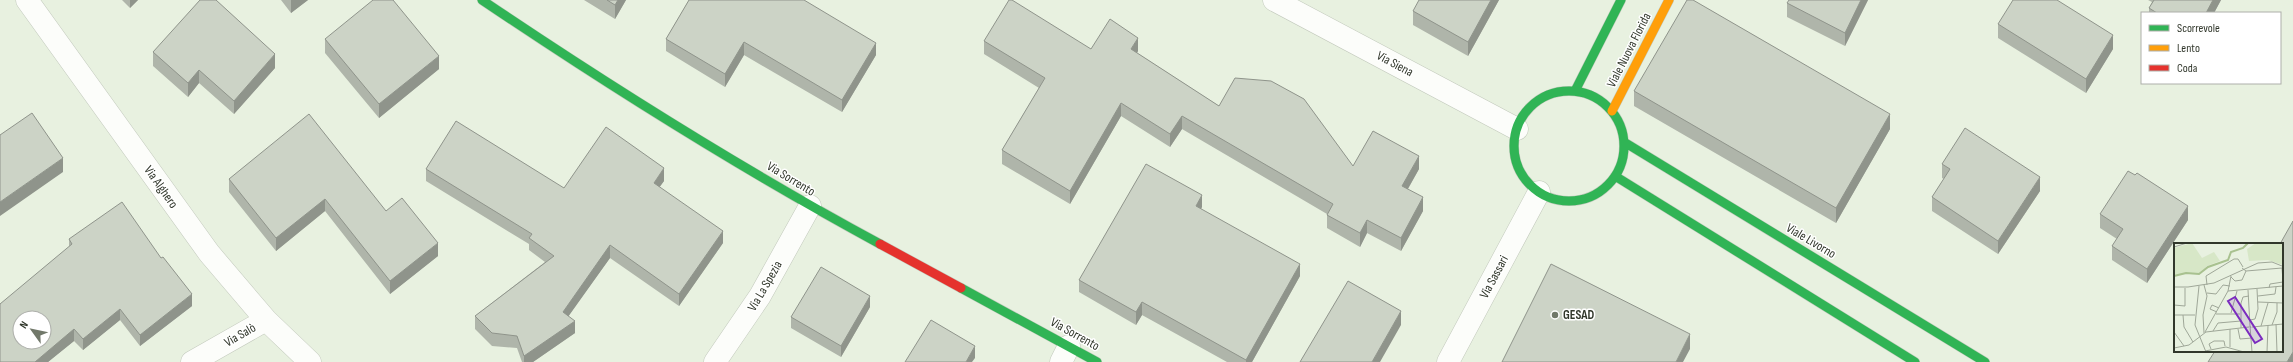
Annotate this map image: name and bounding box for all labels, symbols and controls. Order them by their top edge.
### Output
street label: Viale Nuova Florida [1603,10,1655,90]
legend [2141,12,2281,84]
text: Scorrevole [2177,21,2220,36]
text: Lento [2177,41,2200,56]
street label: Via Siena [1374,48,1416,80]
text: Coda [2177,61,2198,76]
street label: Via Sorrento [764,158,818,200]
street label: Via Alghero [141,163,181,211]
street label: Viale Livorno [1783,220,1839,262]
inset map [2174,243,2283,352]
street label: Via Sassari [1476,253,1512,301]
street label: Via La Spezia [744,258,786,314]
place label: GESAD [1563,307,1595,323]
north arrow [12,310,52,350]
marker: GESAD [1550,310,1560,320]
street label: Via Sorrento [1048,314,1102,354]
text: N [17,319,31,331]
street label: Via Salò [221,320,259,350]

